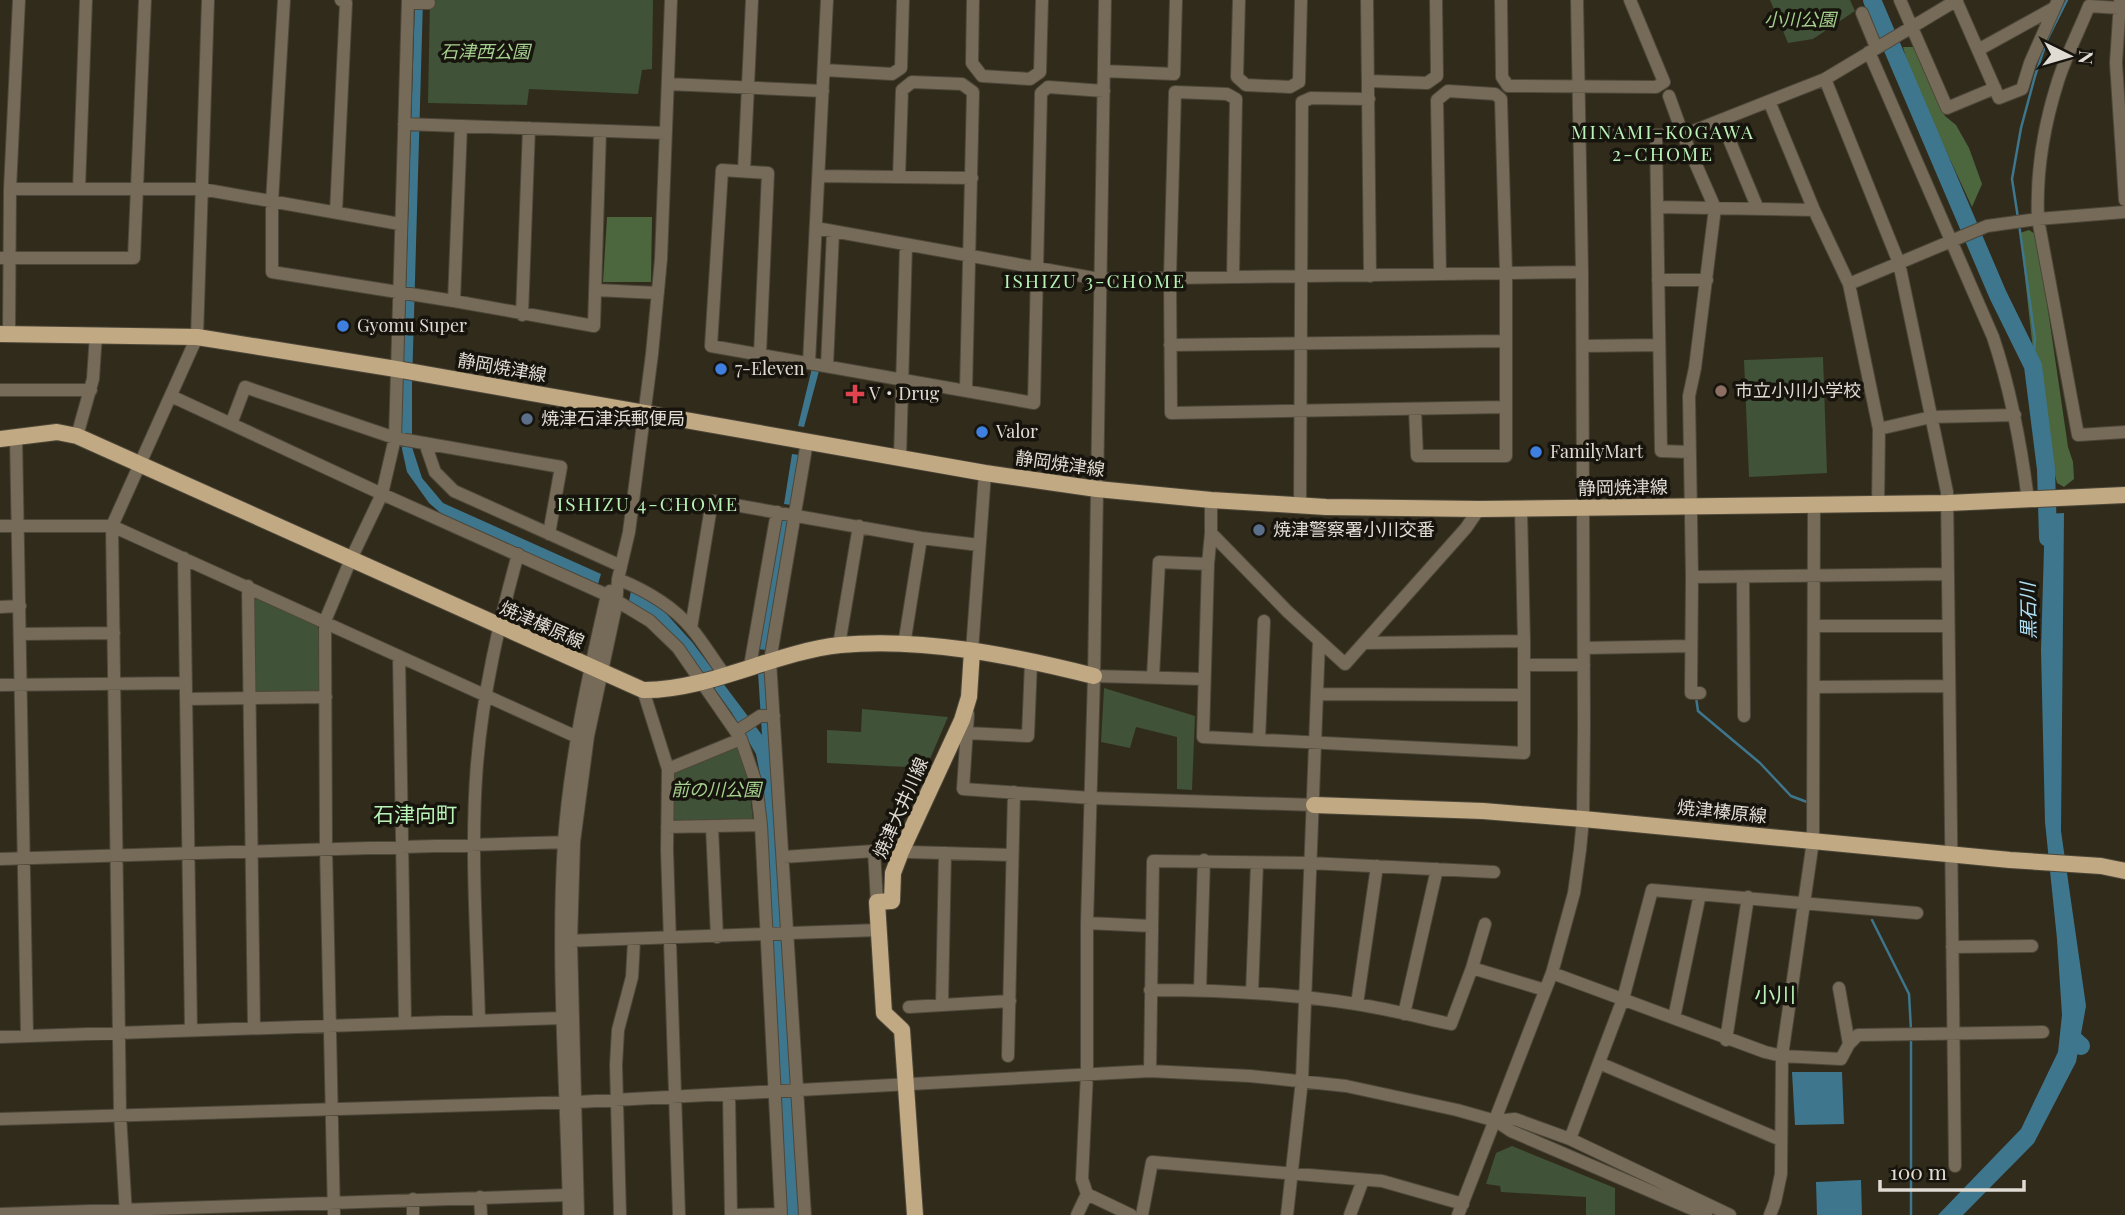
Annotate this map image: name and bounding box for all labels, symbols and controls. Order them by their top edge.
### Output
park label: 小川公園 [1764,7,1839,31]
north arrow [2034,21,2104,91]
park label: 石津西公園 [440,39,533,63]
text: N [2073,50,2100,66]
district label: MINAMI-KOGAWA 2-CHOME [1571,118,1755,166]
district label: ISHIZU 3-CHOME [1004,267,1186,293]
place label: Gyomu Super [357,313,467,337]
marker: Gyomu Super [335,318,351,334]
street label: 静岡焼津線 [456,347,549,387]
place label: 7-Eleven [735,356,805,380]
marker: 7-Eleven [713,361,729,377]
place label: 市立小川小学校 [1735,378,1861,402]
place label: V・Drug [868,381,940,405]
marker: 市立小川小学校 [1713,383,1729,399]
marker: V・Drug [847,386,863,402]
place label: 焼津石津浜郵便局 [541,406,685,430]
marker: 焼津石津浜郵便局 [519,411,535,427]
place label: Valor [995,419,1038,443]
marker: Valor [974,424,990,440]
place label: FamilyMart [1550,439,1644,463]
marker: FamilyMart [1528,444,1544,460]
street label: 静岡焼津線 [1014,445,1106,481]
street label: 静岡焼津線 [1578,474,1668,500]
district label: ISHIZU 4-CHOME [557,490,739,516]
place label: 焼津警察署小川交番 [1273,517,1435,541]
marker: 焼津警察署小川交番 [1251,522,1267,538]
water label: 黒石川 [2013,580,2040,640]
street label: 焼津榛原線 [496,595,588,653]
street label: 焼津大井川線 [867,753,933,862]
park label: 前の川公園 [671,777,764,801]
street label: 焼津榛原線 [1676,794,1768,828]
district label: 石津向町 [373,799,457,827]
district label: 小川 [1754,979,1796,1007]
scale bar [1880,1148,2024,1192]
text: 100 m [1890,1157,1947,1185]

